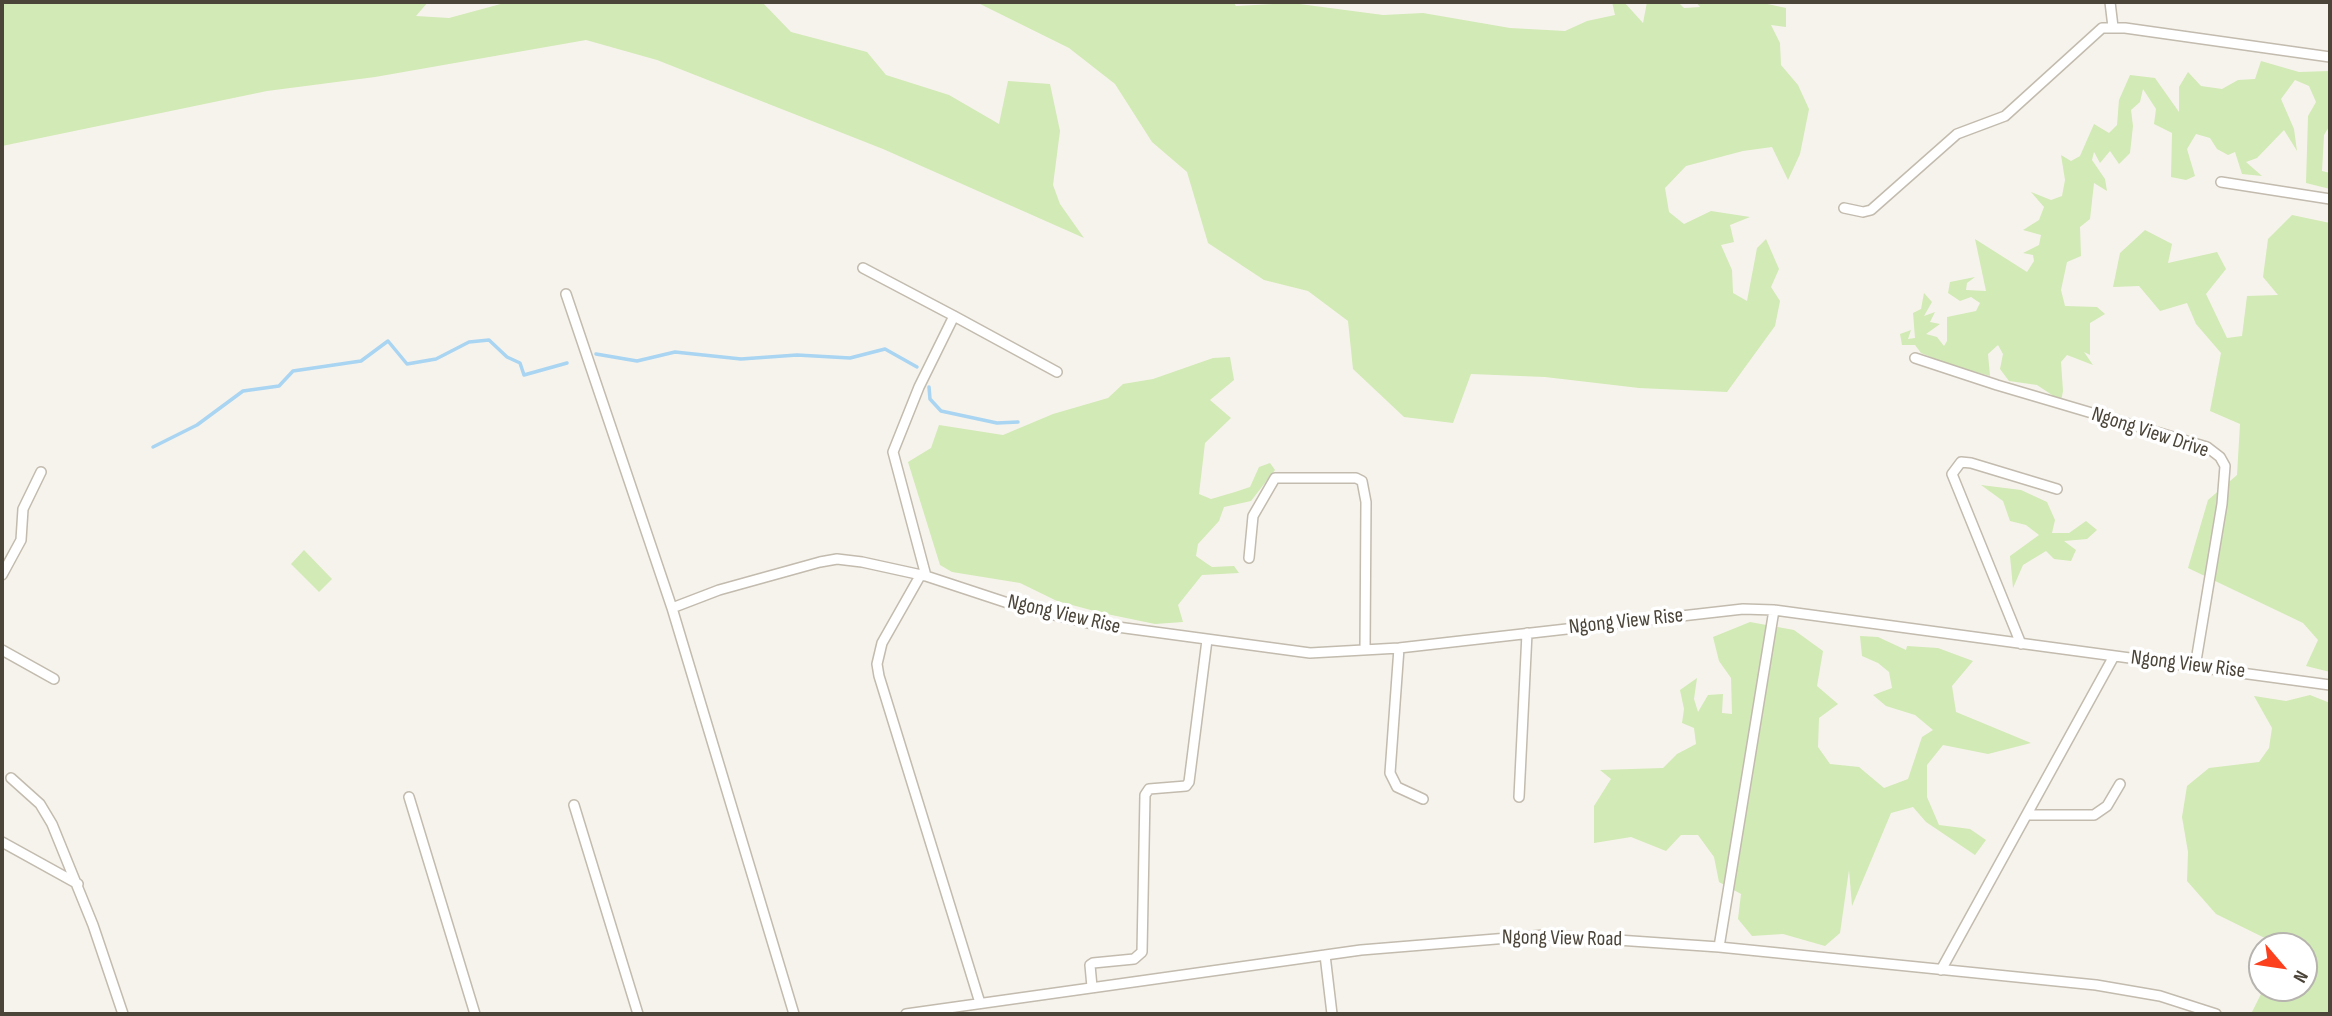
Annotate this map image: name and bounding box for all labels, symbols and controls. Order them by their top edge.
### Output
street label: Ngong View Drive [2088,402,2212,464]
street label: Ngong View Rise [1005,590,1123,640]
street label: Ngong View Rise [1568,603,1684,641]
street label: Ngong View Rise [2129,645,2247,685]
street label: Ngong View Road [1502,925,1622,953]
north arrow [2248,932,2318,1002]
text: N [2288,966,2313,986]

